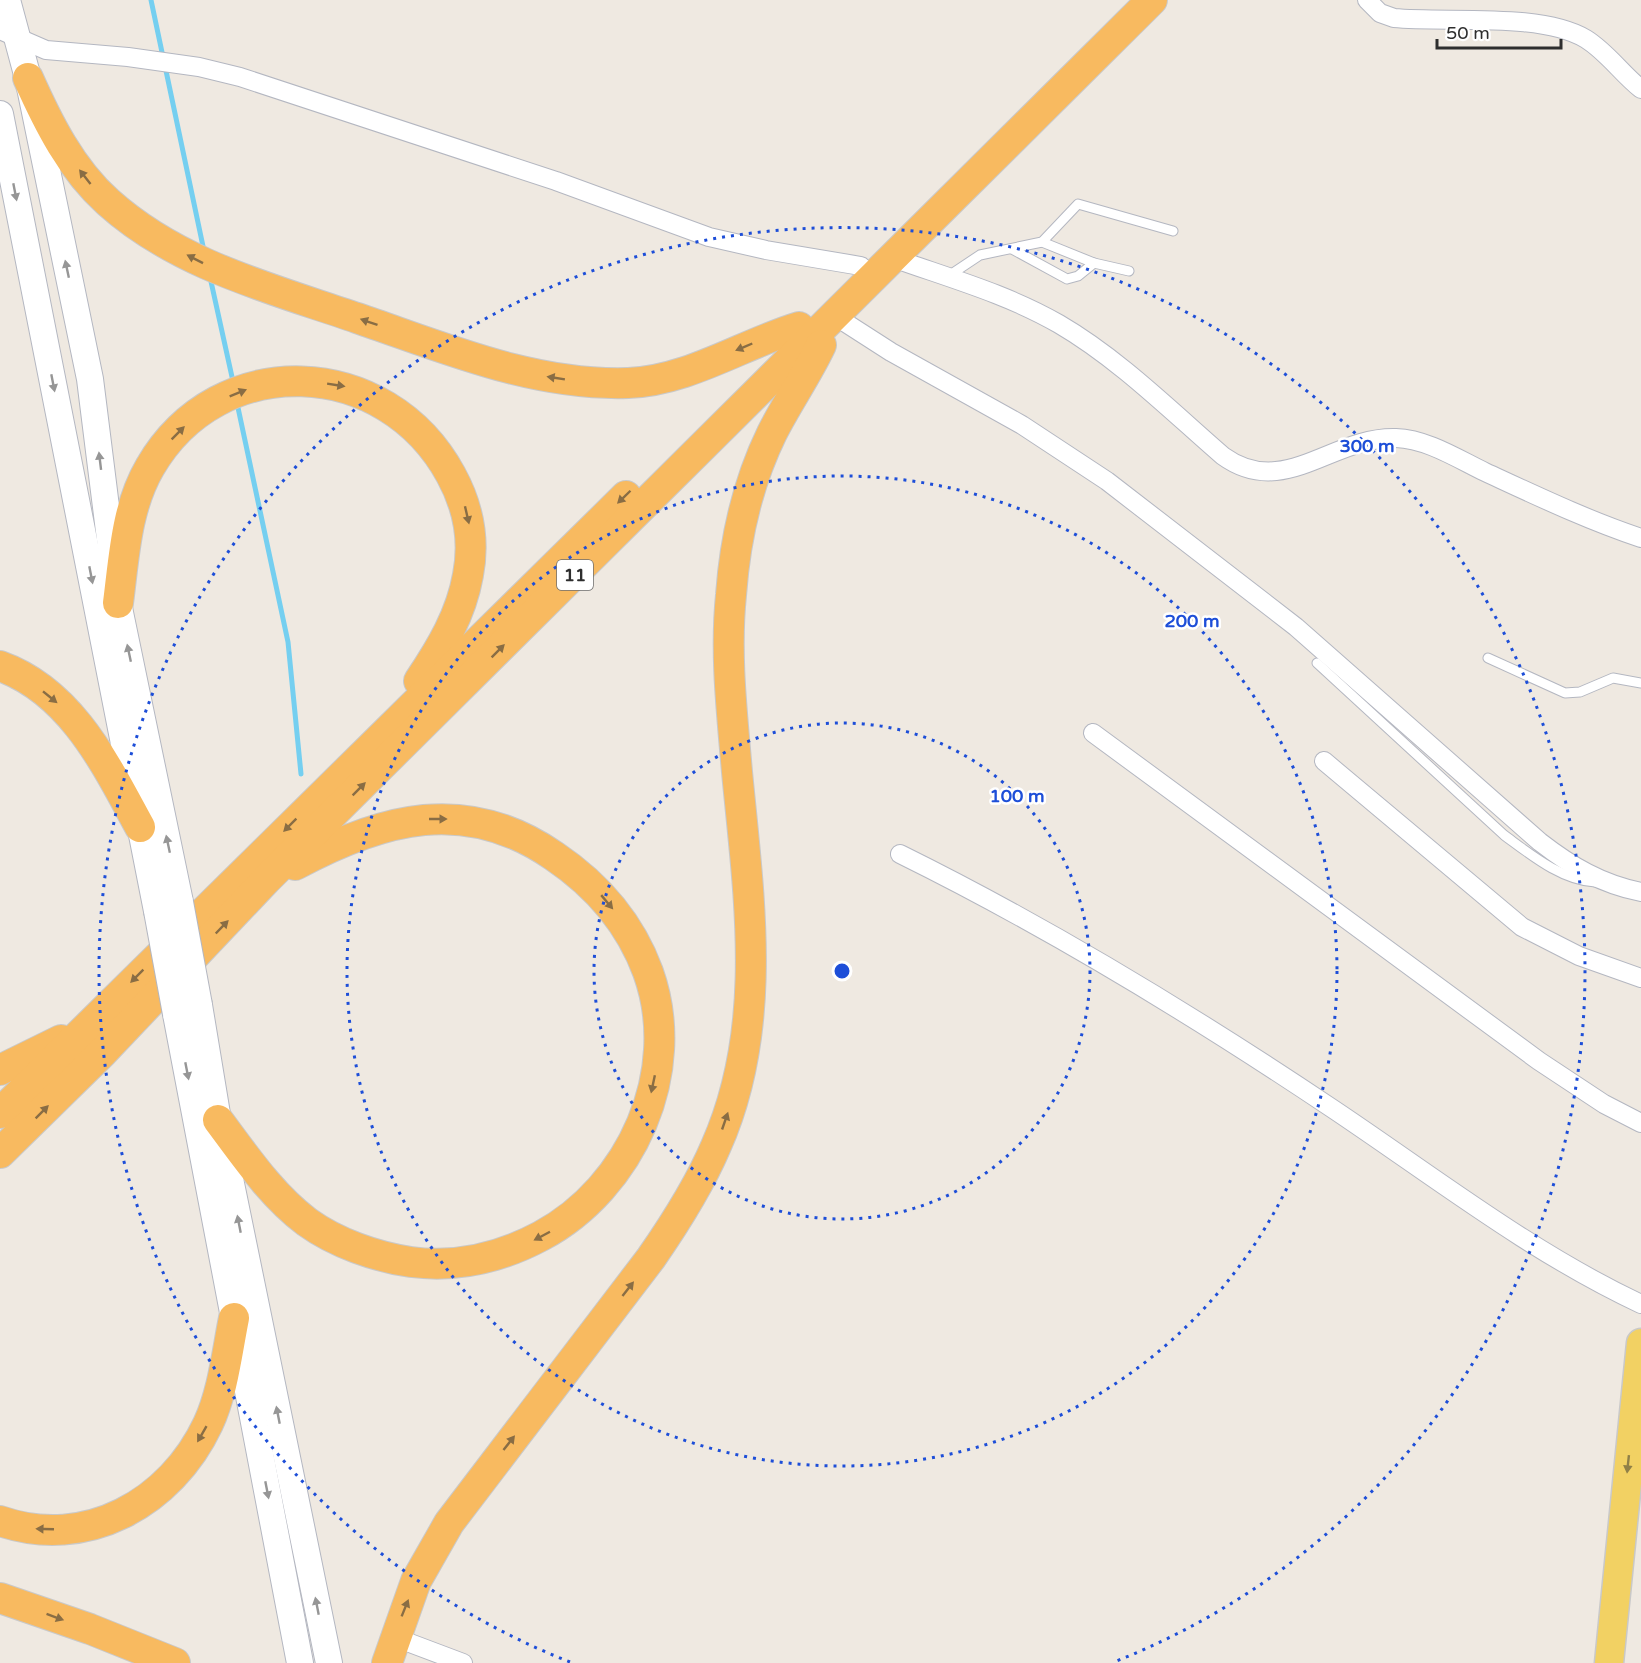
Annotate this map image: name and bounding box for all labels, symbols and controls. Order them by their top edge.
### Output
scale bar [1437,12,1562,50]
text: 50 m [1446,22,1490,44]
one-way arrow [80,170,92,185]
one-way arrow [11,183,20,202]
one-way arrow [186,255,203,264]
one-way arrow [62,259,71,278]
one-way arrow [360,317,378,327]
one-way arrow [735,343,753,352]
one-way arrow [546,373,565,382]
one-way arrow [49,374,58,393]
one-way arrow [327,381,346,390]
one-way arrow [229,388,247,398]
one-way arrow [170,426,185,440]
text: 300 m [1339,435,1395,457]
one-way arrow [96,451,105,470]
one-way arrow [617,490,632,504]
one-way arrow [462,506,472,525]
road number: 11 [557,560,593,590]
one-way arrow [87,565,96,584]
text: 200 m [1164,610,1220,632]
one-way arrow [124,644,133,663]
one-way arrow [490,645,504,659]
one-way arrow [42,690,57,702]
one-way arrow [352,781,366,796]
text: 100 m [989,785,1045,807]
one-way arrow [428,815,447,824]
one-way arrow [284,817,298,831]
one-way arrow [163,835,172,854]
one-way arrow [600,894,613,909]
one-way arrow [214,920,228,934]
centre of rings [832,961,852,981]
one-way arrow [130,969,144,983]
one-way arrow [183,1062,192,1081]
one-way arrow [648,1075,657,1094]
one-way arrow [34,1105,48,1119]
one-way arrow [721,1112,731,1130]
one-way arrow [234,1214,243,1233]
one-way arrow [533,1231,550,1241]
one-way arrow [621,1281,633,1296]
one-way arrow [273,1405,282,1424]
one-way arrow [197,1426,207,1443]
one-way arrow [502,1436,514,1451]
one-way arrow [1623,1454,1633,1473]
one-way arrow [263,1480,272,1499]
one-way arrow [35,1524,54,1533]
one-way arrow [312,1596,321,1615]
one-way arrow [400,1598,410,1616]
one-way arrow [47,1612,65,1622]

